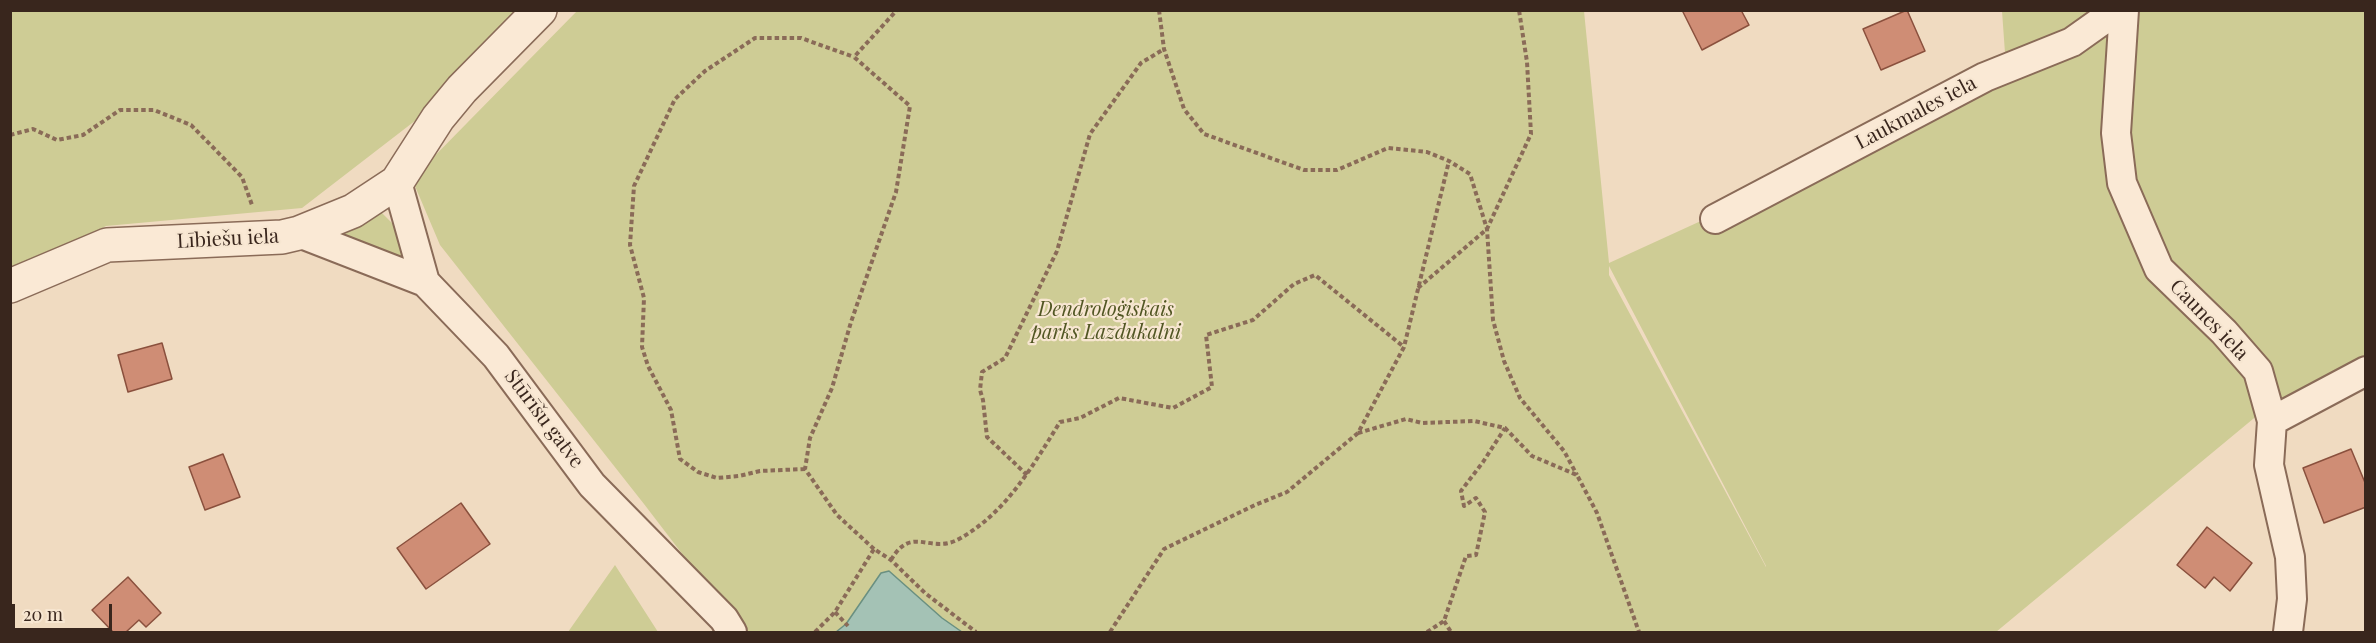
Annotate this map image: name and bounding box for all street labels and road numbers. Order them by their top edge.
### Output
street label: Laukmales iela [1852,71,1980,155]
street label: Lībiešu iela [176,224,280,254]
street label: Caunes iela [2165,275,2253,365]
street label: Stūrīšu gatve [499,365,589,473]

